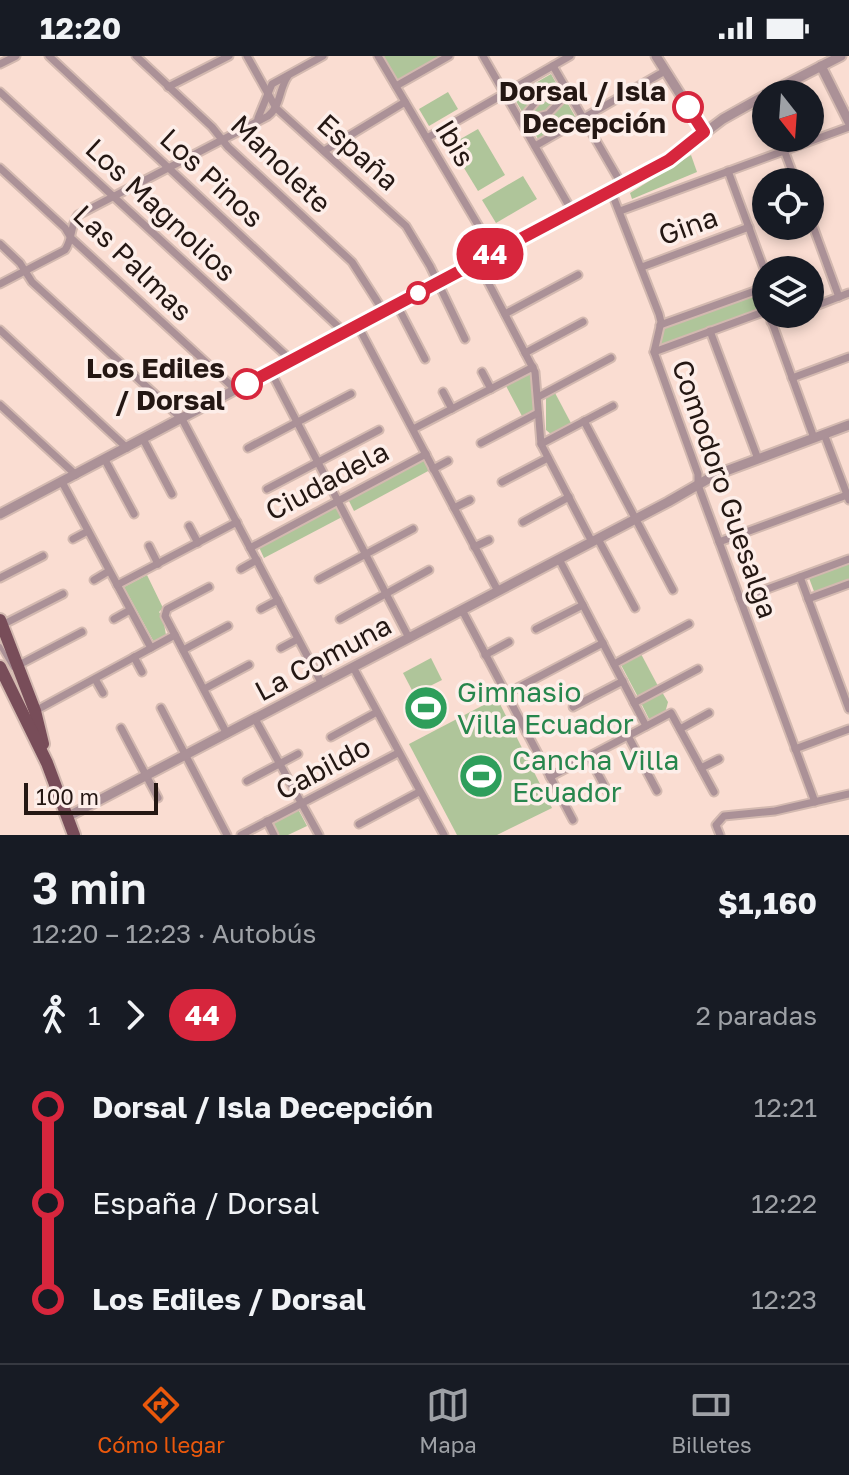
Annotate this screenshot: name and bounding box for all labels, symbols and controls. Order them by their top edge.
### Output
text: 12:20 [40,10,121,46]
place label: Dorsal / Isla Decepción [499,74,666,139]
north arrow [752,80,824,152]
map controls [752,80,824,328]
marker: Dorsal / Isla Decepción [673,92,703,122]
street label: España [311,107,406,197]
street label: Manolete [224,108,338,219]
street label: Ibis [429,114,482,172]
street label: Los Pinos [154,122,271,234]
street label: Los Magnolios [79,132,243,288]
button: locate [752,168,824,240]
street label: Las Palmas [67,198,200,327]
street label: Gina [654,200,722,251]
line badge: 44 [454,228,526,280]
text: 44 [472,237,508,270]
button: layers [752,256,824,328]
unlabelled marker [407,282,429,304]
place label: Los Ediles / Dorsal [86,351,225,416]
street label: Comodoro Guesalga [666,355,785,622]
marker: Los Ediles / Dorsal [232,369,262,399]
street label: Ciudadela [260,434,394,527]
street label: La Comuna [249,608,397,707]
place label: Gimnasio Villa Ecuador [457,675,634,740]
sports icon: Gimnasio Villa Ecuador [402,684,450,732]
street label: Cabildo [270,729,376,806]
place label: Cancha Villa Ecuador [512,743,679,808]
sports icon: Cancha Villa Ecuador [457,752,505,800]
scale bar [24,779,158,815]
text: 100 m [36,783,99,810]
text: 3 min [32,861,147,914]
text: $1,160 [718,885,817,921]
text: 12:20 – 12:23 · Autobús [32,918,316,949]
icon: walk [32,993,76,1037]
icon: forward [113,993,157,1037]
text: 44 [185,998,220,1031]
text: 1 [88,1000,101,1031]
text: 2 paradas [696,1000,817,1031]
text: Dorsal / Isla Decepción [92,1089,433,1125]
text: 12:21 [754,1092,817,1123]
text: España / Dorsal [92,1185,320,1221]
text: 12:22 [751,1188,817,1219]
text: Los Ediles / Dorsal [92,1281,366,1317]
text: 12:23 [751,1284,817,1315]
tab: Cómo llegar [97,1383,225,1458]
tab: Mapa [419,1383,477,1458]
tab: Billetes [671,1383,752,1458]

